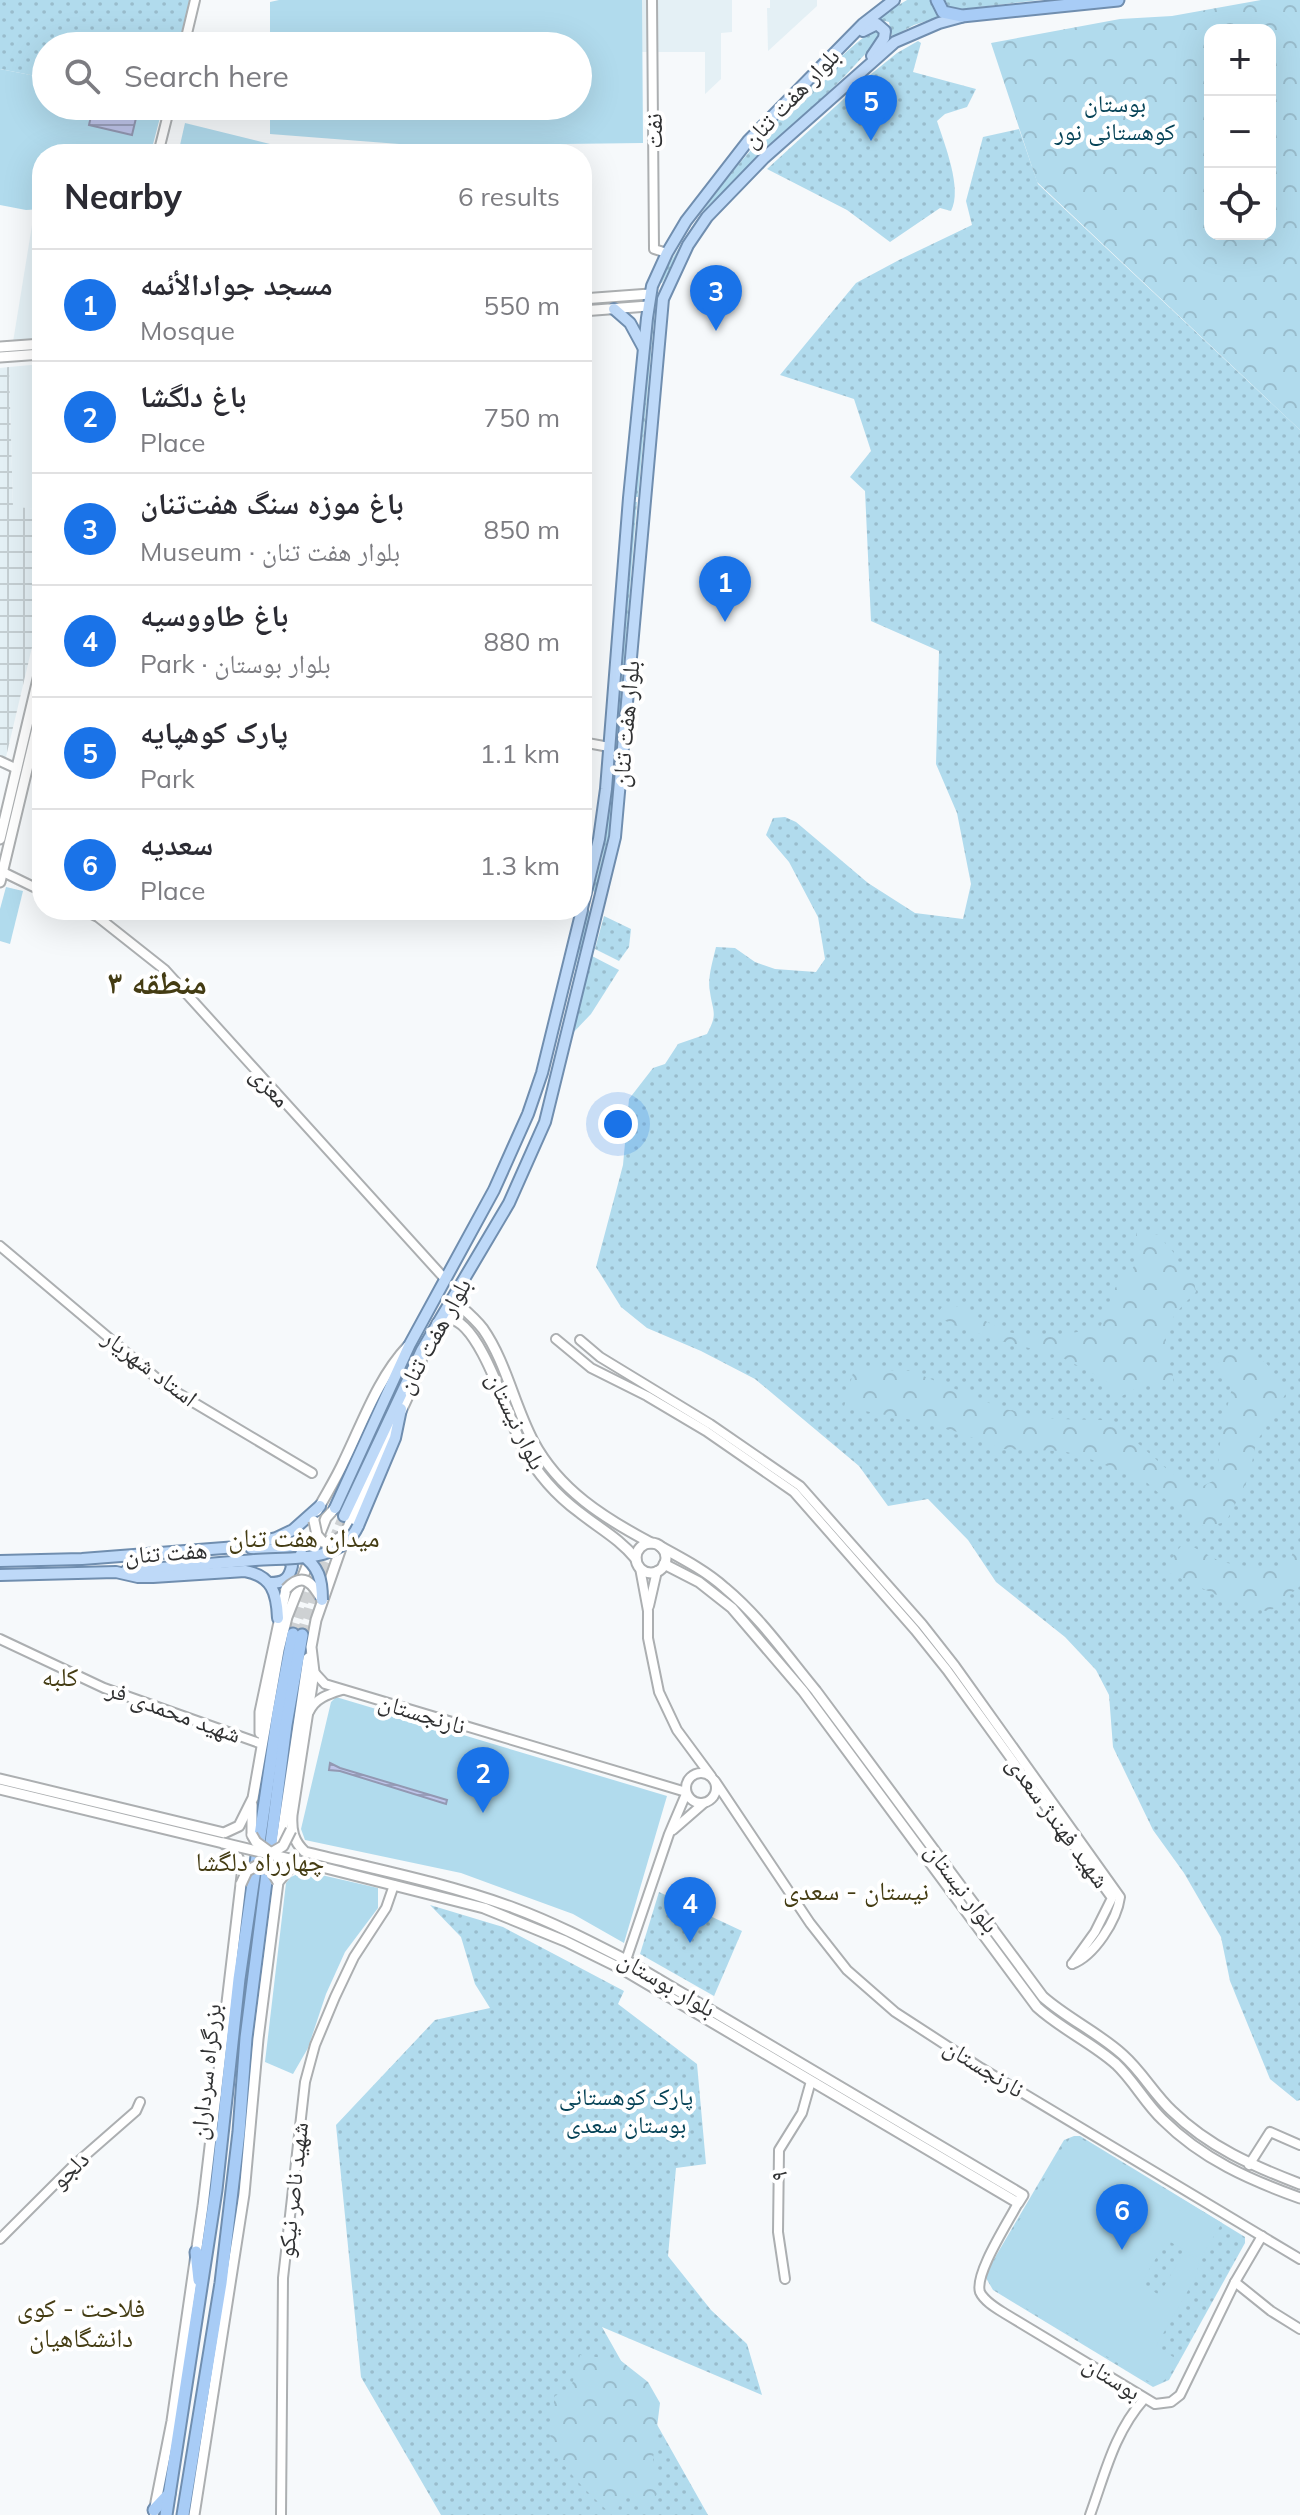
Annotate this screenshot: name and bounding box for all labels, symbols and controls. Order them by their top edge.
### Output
map controls [1204,24,1276,240]
button: + [1204,24,1276,96]
search box [32,32,592,120]
street label: بلوار هفت تنان [735,41,845,154]
icon: search [60,54,104,98]
text: Search here [124,57,289,95]
pin: 5 [845,75,897,141]
park label: بوستان کوهستانی نور [1054,88,1175,146]
button: − [1204,96,1276,168]
street label: نفت [638,113,668,149]
button: locate [1204,168,1276,240]
text: Nearby [64,175,182,218]
text: 6 results [458,180,560,213]
text: مسجد جوادالأئمه [140,265,333,303]
pin: 3 [690,265,742,331]
text: 1 [82,289,98,322]
text: 550 m [484,289,560,322]
text: Mosque [140,314,235,347]
text: باغ دلگشا [140,377,246,415]
text: 2 [82,401,98,434]
text: 750 m [484,401,560,434]
text: Place [140,426,205,459]
text: باغ‌ موزه سنگ هفت‌تنان [140,484,404,522]
text: 3 [82,513,98,546]
text: 850 m [484,513,560,546]
text: Museum · بلوار هفت تنان [140,535,400,568]
pin: 1 [699,556,751,622]
text: باغ طاووسیه [140,596,288,634]
text: 4 [82,625,98,658]
text: 880 m [484,625,560,658]
text: Park · بلوار بوستان [140,647,331,680]
street label: بلوار هفت تنان [604,659,646,789]
text: پارک کوهپایه [140,713,288,751]
text: 5 [82,737,98,770]
text: 1.1 km [480,737,560,770]
text: Park [140,762,195,795]
text: سعدیه [140,825,213,863]
text: 6 [82,849,98,882]
text: 1.3 km [480,849,560,882]
text: Place [140,874,205,907]
district label: منطقه ۳ [107,962,207,1002]
street label: معزی [244,1059,297,1113]
your location [598,1104,638,1144]
street label: بلوار هفت تنان [389,1272,477,1399]
street label: استاد شهریار [97,1321,204,1412]
street label: بلوار نیستان [480,1367,553,1474]
district label: میدان هفت تنان [228,1521,380,1554]
street label: هفت تنان [124,1534,208,1570]
district label: کلبه [42,1660,78,1693]
street label: شهید محمدی فر [102,1673,245,1749]
street label: نارنجستان [375,1686,469,1740]
pin: 2 [457,1747,509,1813]
street label: شهید فهندژ سعدی [1001,1749,1117,1893]
street label: بلوار نیستان [919,1836,1006,1938]
district label: چهارراه دلگشا [196,1845,324,1878]
district label: نیستان - سعدی [783,1874,929,1907]
pin: 4 [664,1877,716,1943]
street label: بلوار بوستان [614,1943,721,2023]
street label: بزرگراه سرداران [183,2002,227,2142]
street label: نارنجستان [939,2031,1030,2104]
park label: پارک کوهستانی بوستان سعدی [559,2081,693,2139]
street label: شهید ناصر نیکو [270,2121,314,2259]
street label: دلجو [44,2144,95,2195]
street label: ۹ [763,2170,793,2182]
pin: 6 [1096,2184,1148,2250]
district label: فلاحت - کوی دانشگاهیان [17,2291,145,2354]
street label: بوستان [1078,2348,1147,2406]

